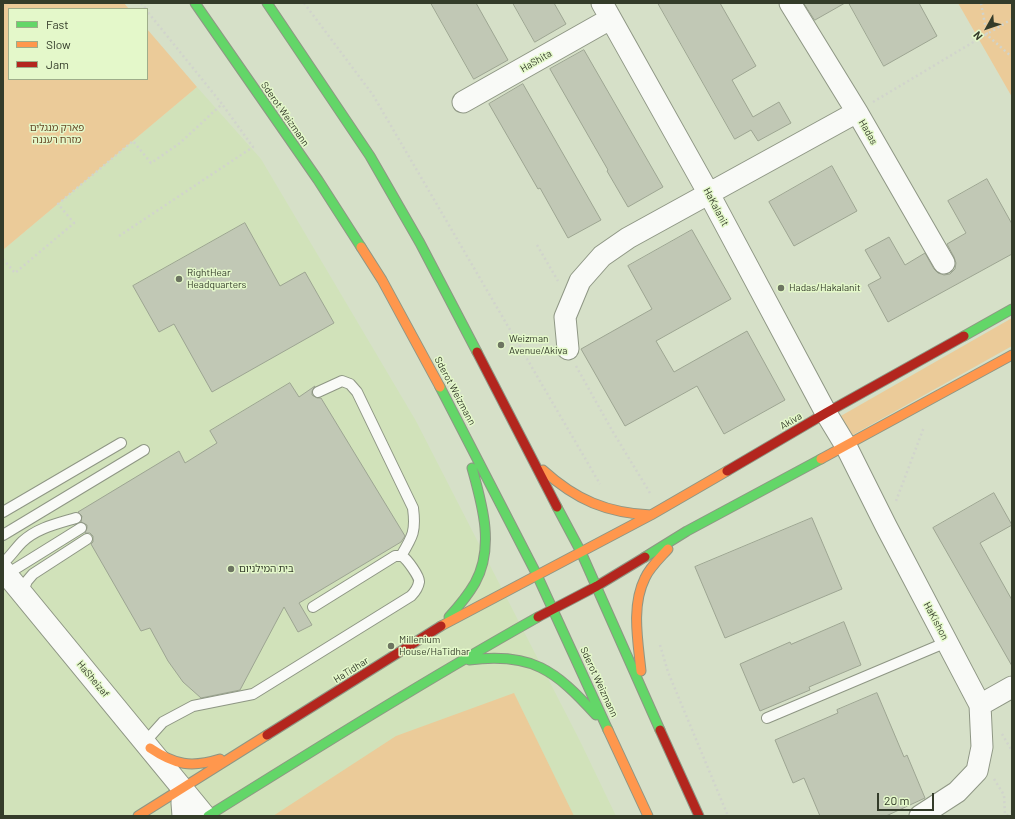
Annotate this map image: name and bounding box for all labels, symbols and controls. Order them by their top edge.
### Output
legend [8,8,148,80]
north arrow [967,8,1007,48]
text: Fast [46,17,69,31]
text: N [970,29,985,43]
text: Slow [46,37,71,51]
street label: HaShita [518,47,554,75]
text: Jam [46,57,69,71]
street label: Sderot Weizmann [258,79,312,149]
street label: Hadas [856,117,880,147]
park label: פארק מנגלים מזרח רעננה [30,122,84,146]
street label: HaKalanit [701,186,731,228]
place label: RightHear Headquarters [187,267,246,290]
marker: RightHear Headquarters [174,274,184,284]
place label: Hadas/Hakalanit [789,282,861,294]
marker: Hadas/Hakalanit [776,283,786,293]
place label: Weizman Avenue/Akiva [509,333,567,356]
marker: Weizman Avenue/Akiva [496,340,506,350]
street label: Sderot Weizmann [432,355,478,427]
street label: Akiva [778,410,804,432]
place label: בית המילניום [239,563,294,575]
marker: בית המילניום [226,564,236,574]
street label: HaKishon [921,600,951,642]
place label: Millenium House/HaTidhar [399,634,470,658]
marker: Millenium House/HaTidhar [386,641,396,651]
street label: Sderot Weizmann [577,645,621,719]
street label: HaTidhar [331,655,371,685]
street label: HaSheizaf [74,658,112,700]
scale bar [879,785,936,811]
text: 20 m [884,793,910,807]

